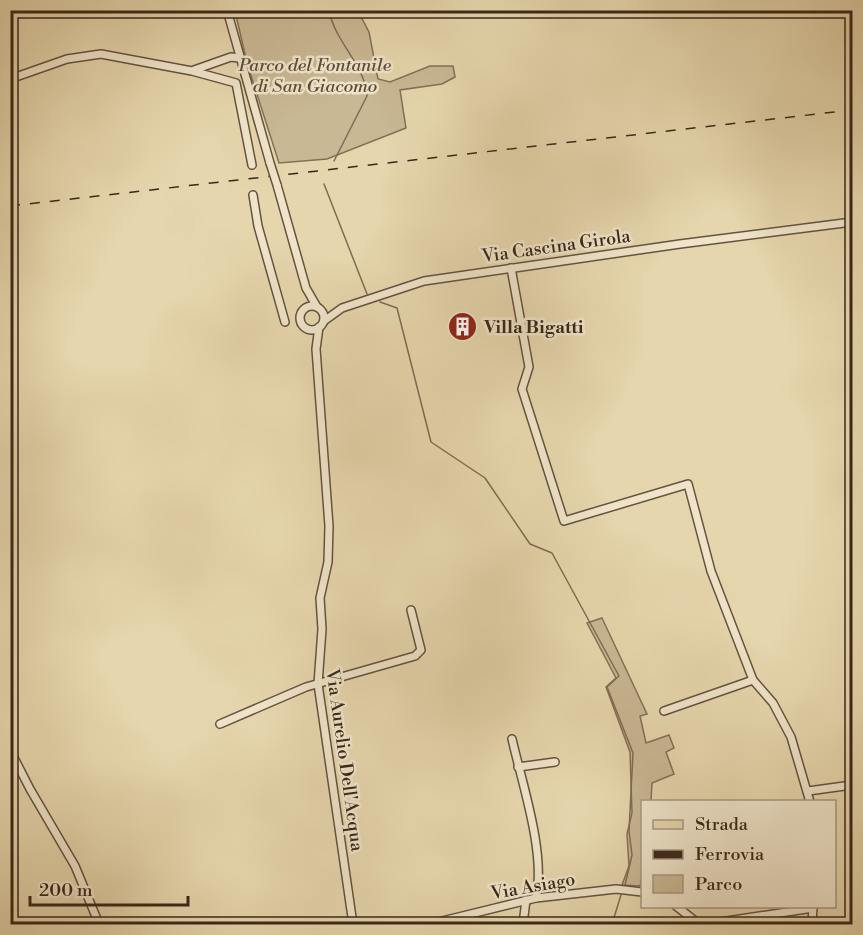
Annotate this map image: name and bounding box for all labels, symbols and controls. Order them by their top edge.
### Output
park label: Parco del Fontanile di San Giacomo [238,54,392,98]
street label: Via Cascina Girola [479,225,633,268]
building icon: Villa Bigatti [447,311,479,343]
place label: Villa Bigatti [483,316,584,339]
street label: Via Aurelio Dell'Acqua [320,666,369,854]
legend [641,800,836,908]
text: Strada [695,813,749,836]
text: Ferrovia [695,843,765,866]
street label: Via Asiago [488,868,577,905]
scale bar [30,869,188,907]
text: Parco [695,873,742,896]
text: 200 m [39,879,93,902]

